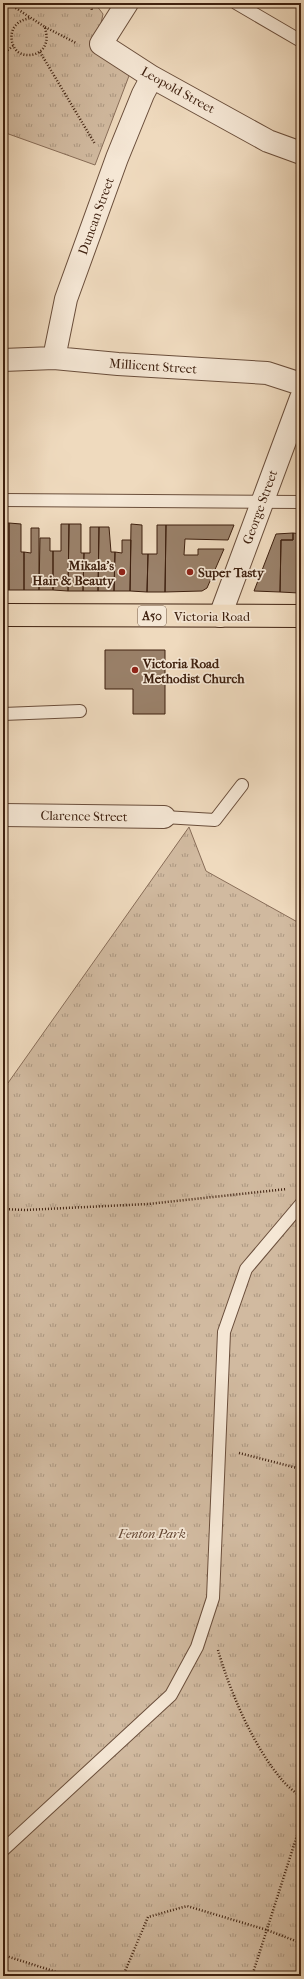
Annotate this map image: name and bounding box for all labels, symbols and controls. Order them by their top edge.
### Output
street label: Leopold Street [138,64,218,117]
street label: Duncan Street [75,175,117,257]
street label: Millicent Street [109,355,198,377]
street label: George Street [240,467,281,546]
place label: Mikala's Hair & Beauty [32,558,115,589]
place label: Super Tasty [198,565,265,581]
marker: Mikala's Hair & Beauty [117,567,127,577]
marker: Super Tasty [185,567,195,577]
road number: A50 [138,606,166,626]
street label: Victoria Road [173,609,251,624]
place label: Victoria Road Methodist Church [142,656,245,686]
marker: Victoria Road Methodist Church [130,665,140,675]
street label: Clarence Street [40,808,128,824]
park label: Fenton Park [117,1526,186,1541]

